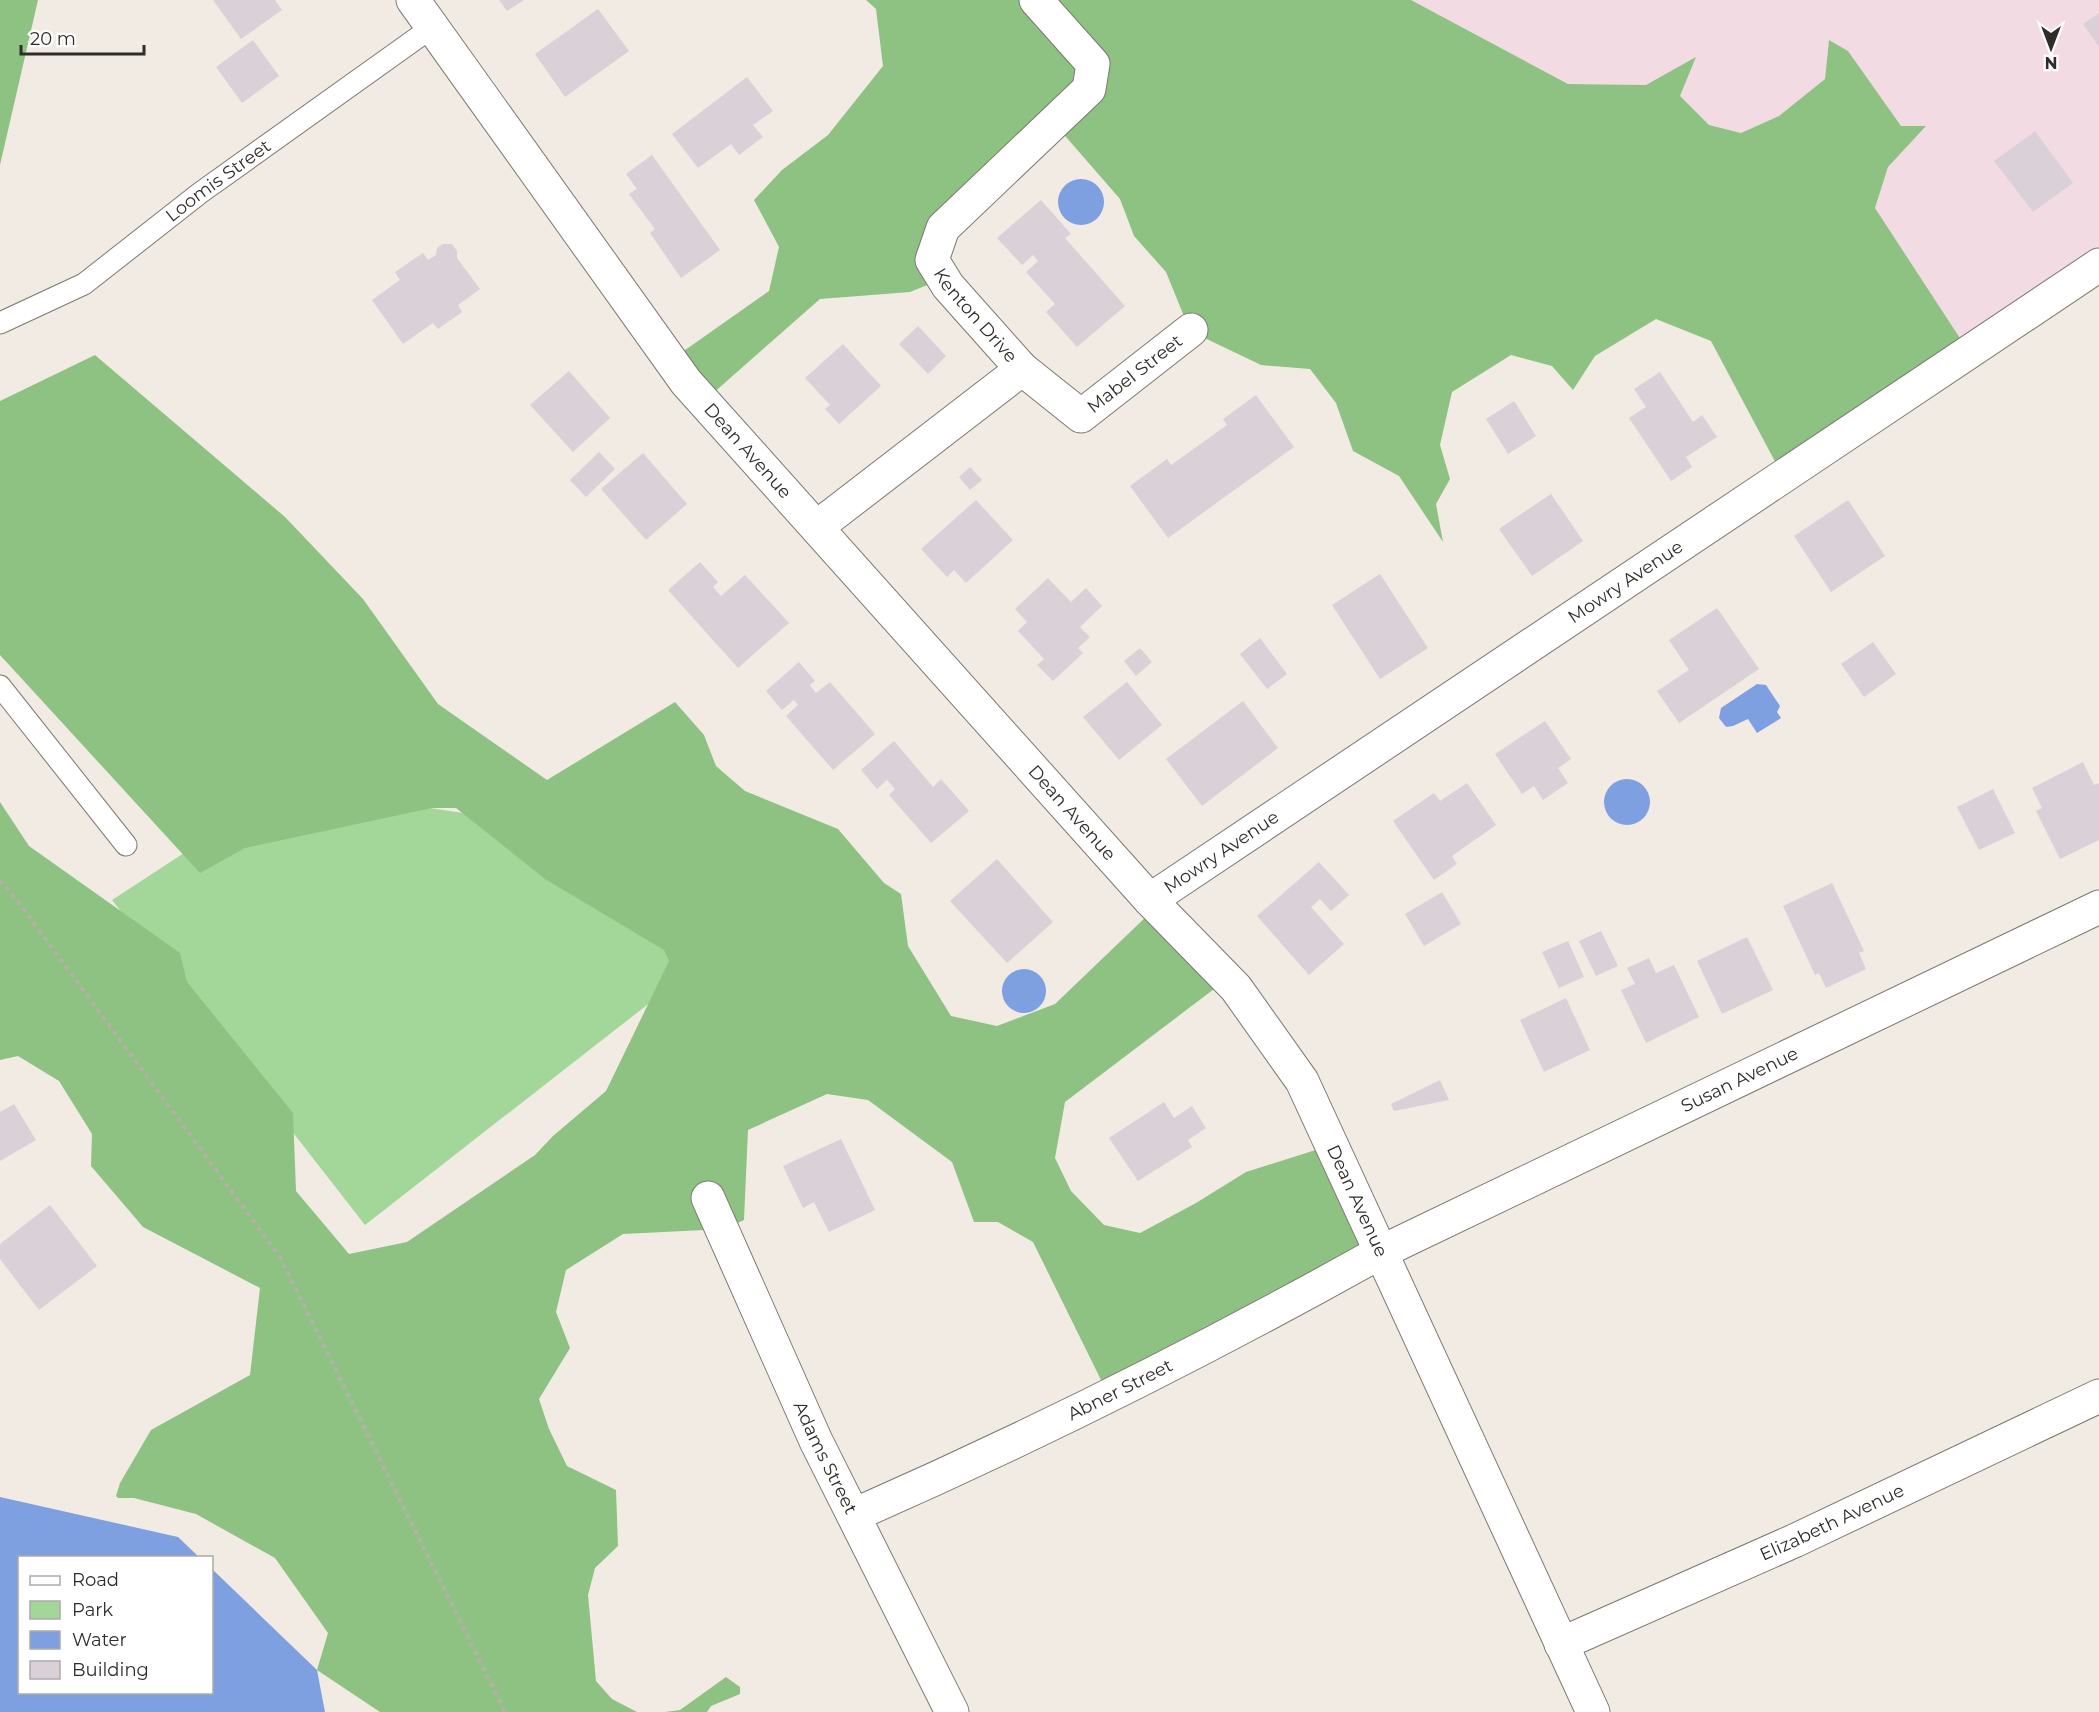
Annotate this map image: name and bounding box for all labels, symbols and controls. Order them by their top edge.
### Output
scale bar [21,18,144,56]
north arrow [2021,18,2081,78]
text: 20 m [30,28,76,50]
text: N [2045,53,2057,72]
street label: Loomis Street [161,135,275,227]
street label: Kenton Drive [929,264,1022,367]
street label: Mabel Street [1083,330,1187,418]
street label: Dean Avenue [699,398,796,503]
street label: Mowry Avenue [1564,536,1687,628]
street label: Dean Avenue [1023,760,1121,865]
street label: Mowry Avenue [1160,806,1283,898]
street label: Susan Avenue [1677,1042,1802,1117]
street label: Dean Avenue [1322,1141,1393,1260]
street label: Abner Street [1064,1354,1176,1425]
street label: Adams Street [789,1398,862,1518]
street label: Elizabeth Avenue [1756,1479,1908,1566]
legend [18,1556,213,1694]
text: Road [72,1569,119,1591]
text: Park [72,1599,113,1621]
text: Water [72,1629,127,1651]
text: Building [72,1659,149,1681]

